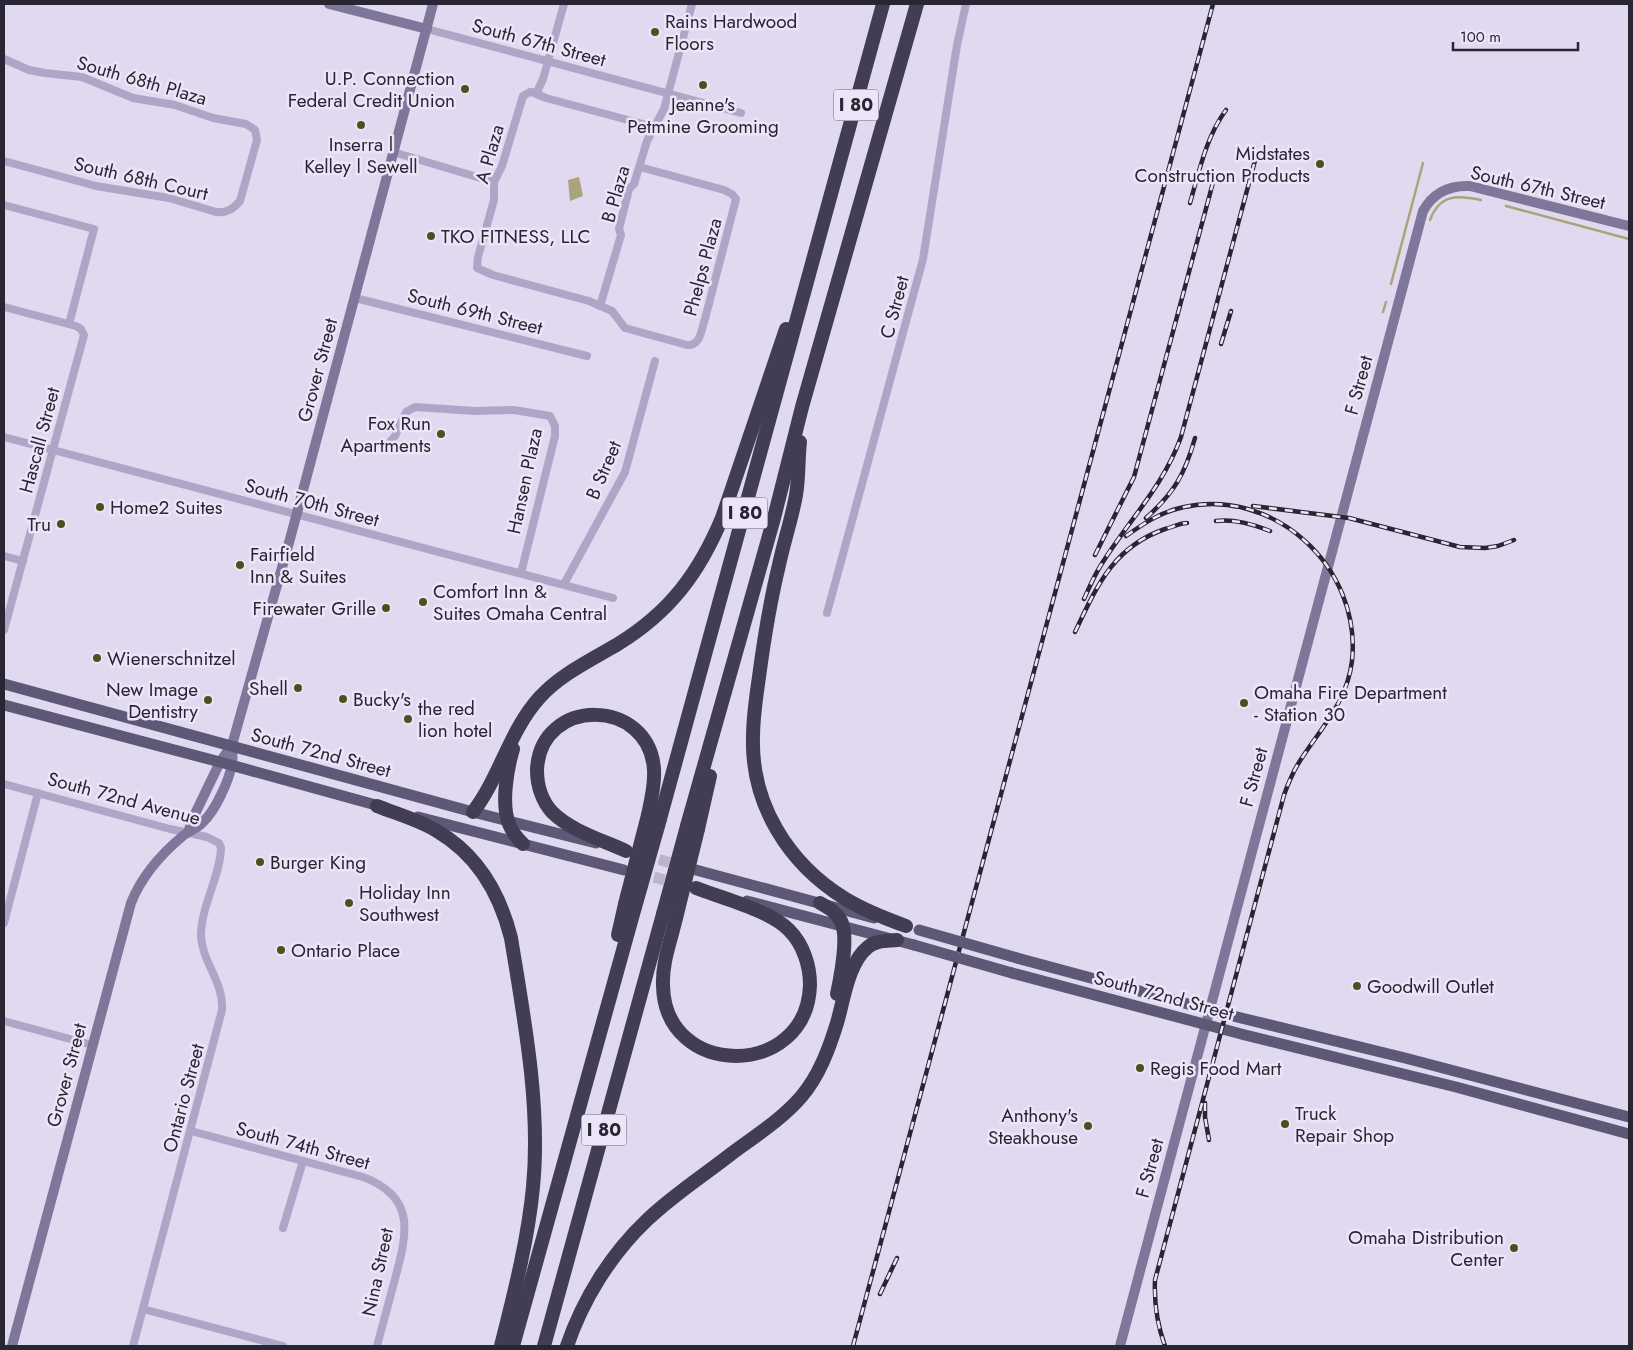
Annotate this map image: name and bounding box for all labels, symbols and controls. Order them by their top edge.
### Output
place label: Rains Hardwood Floors [665,8,797,57]
street label: South 67th Street [469,12,609,73]
scale bar [1453,20,1578,52]
marker: Rains Hardwood Floors [649,26,661,38]
text: 100 m [1460,26,1501,48]
street label: South 68th Plaza [74,49,210,112]
place label: U.P. Connection Federal Credit Union [288,65,455,114]
marker: Jeanne's Petmine Grooming [697,79,709,91]
marker: U.P. Connection Federal Credit Union [459,83,471,95]
road number: I 80 [834,90,878,120]
place label: Jeanne's Petmine Grooming [627,91,779,140]
marker: Inserra l Kelley l Sewell [355,119,367,131]
street label: A Plaza [468,122,511,187]
place label: Inserra l Kelley l Sewell [304,131,418,180]
place label: Midstates Construction Products [1135,140,1310,189]
street label: South 68th Court [71,150,211,207]
marker: Midstates Construction Products [1314,158,1326,170]
street label: South 67th Street [1468,159,1608,216]
street label: B Plaza [594,162,636,226]
street label: Phelps Plaza [676,215,729,319]
place label: TKO FITNESS, LLC [441,223,590,250]
marker: TKO FITNESS, LLC [425,230,437,242]
street label: C Street [873,272,916,342]
street label: South 69th Street [404,282,546,341]
street label: Grover Street [291,315,344,425]
street label: F Street [1338,352,1379,418]
street label: Hascall Street [12,384,67,496]
place label: Fox Run Apartments [341,410,431,459]
street label: Hansen Plaza [500,426,549,537]
marker: Fox Run Apartments [435,428,447,440]
street label: B Street [579,436,628,504]
street label: South 70th Street [242,472,382,533]
place label: Home2 Suites [110,494,223,521]
road number: I 80 [722,498,768,528]
marker: Home2 Suites [94,501,106,513]
place label: Tru [27,511,51,538]
marker: Tru [55,518,67,530]
place label: Fairfield Inn & Suites [250,541,347,590]
marker: Fairfield Inn & Suites [234,559,246,571]
place label: Comfort Inn & Suites Omaha Central [433,578,607,627]
place label: Firewater Grille [252,595,376,622]
marker: Comfort Inn & Suites Omaha Central [417,596,429,608]
marker: Firewater Grille [380,602,392,614]
place label: Wienerschnitzel [107,645,236,672]
marker: Wienerschnitzel [91,652,103,664]
place label: Shell [249,675,288,702]
place label: New Image Dentistry [106,676,199,725]
place label: Omaha Fire Department - Station 30 [1254,679,1447,728]
marker: Shell [292,682,304,694]
place label: Bucky's [353,686,411,713]
marker: Bucky's [337,693,349,705]
marker: New Image Dentistry [202,694,214,706]
place label: the red lion hotel [418,695,492,744]
marker: Omaha Fire Department - Station 30 [1238,697,1250,709]
marker: the red lion hotel [402,713,414,725]
street label: South 72nd Street [248,721,394,784]
street label: F Street [1233,744,1274,810]
street label: South 72nd Avenue [44,765,204,832]
place label: Burger King [270,849,366,876]
marker: Burger King [254,856,266,868]
place label: Holiday Inn Southwest [359,879,451,928]
marker: Holiday Inn Southwest [343,897,355,909]
place label: Ontario Place [291,937,400,964]
marker: Ontario Place [275,944,287,956]
street label: South 72nd Street [1091,964,1237,1027]
place label: Goodwill Outlet [1367,973,1494,1000]
marker: Goodwill Outlet [1351,980,1363,992]
street label: Grover Street [40,1020,93,1130]
street label: Ontario Street [156,1040,211,1156]
place label: Regis Food Mart [1150,1055,1282,1082]
marker: Regis Food Mart [1134,1062,1146,1074]
place label: Truck Repair Shop [1295,1100,1394,1149]
place label: Anthony's Steakhouse [988,1102,1078,1151]
road number: I 80 [582,1114,626,1146]
street label: South 74th Street [233,1115,373,1176]
marker: Truck Repair Shop [1279,1118,1291,1130]
marker: Anthony's Steakhouse [1082,1120,1094,1132]
street label: F Street [1129,1135,1170,1201]
place label: Omaha Distribution Center [1348,1224,1504,1273]
street label: Nina Street [355,1225,400,1319]
marker: Omaha Distribution Center [1508,1242,1520,1254]

